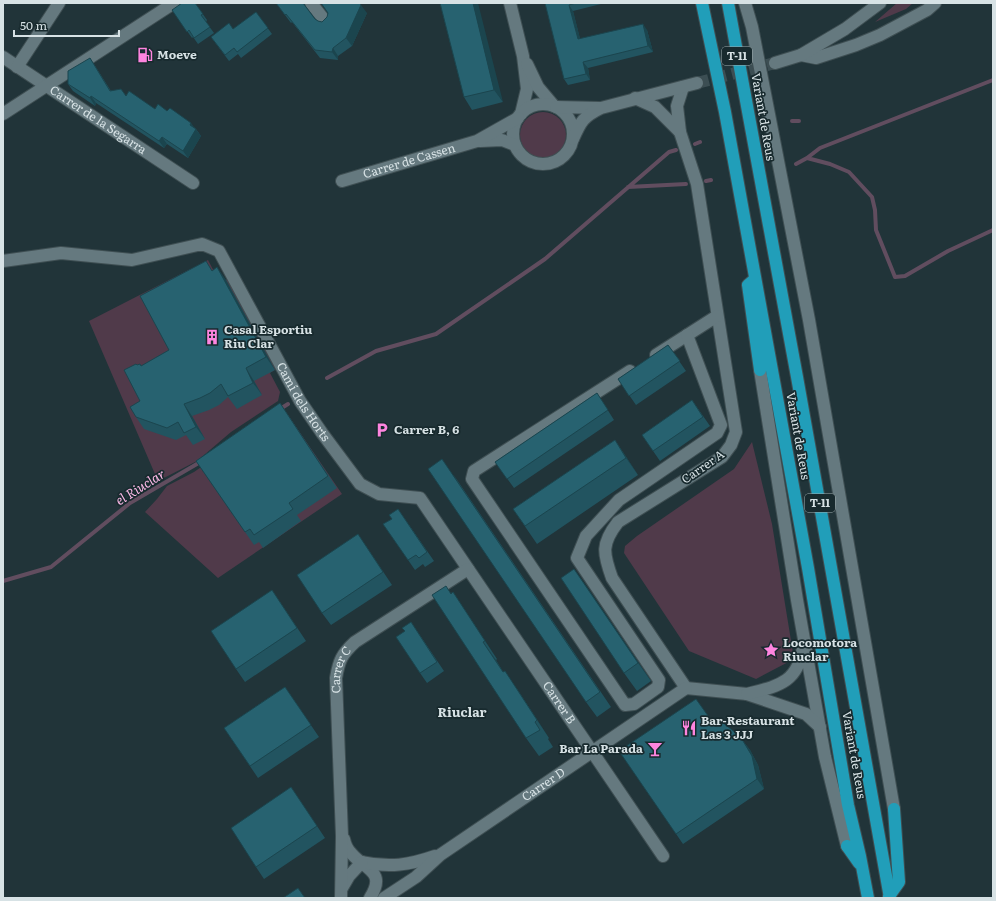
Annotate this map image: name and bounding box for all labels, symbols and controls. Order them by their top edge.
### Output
scale bar [14,12,119,38]
text: 50 m [20,16,47,34]
place label: Moeve [157,45,197,63]
fuel station icon: Moeve [136,46,154,64]
road number: T-11 [722,47,752,65]
street label: Variant de Reus [747,72,781,163]
street label: Carrer de la Segarra [46,80,151,158]
street label: Carrer de Cassen [360,138,457,182]
place label: Casal Esportiu Riu Clar [224,320,312,352]
building icon: Casal Esportiu Riu Clar [203,328,221,346]
street label: Camí dels Horts [273,359,336,445]
street label: Variant de Reus [782,391,816,482]
place label: Carrer B, 6 [394,420,459,438]
parking icon: Carrer B, 6 [373,421,391,439]
street label: Carrer A [677,445,728,488]
water label: el Riuclar [111,464,168,509]
road number: T-11 [805,494,835,512]
place label: Locomotora Riuclar [783,633,857,665]
place icon: Locomotora Riuclar [762,641,780,659]
street label: Carrer C [326,642,355,694]
street label: Carrer B [539,677,581,727]
district label: Riuclar [437,702,487,721]
street label: Variant de Reus [838,710,872,801]
place label: Bar-Restaurant Las 3 JJJ [701,711,795,743]
restaurant icon: Bar-Restaurant Las 3 JJJ [680,719,698,737]
place label: Bar La Parada [559,739,643,757]
bar icon: Bar La Parada [646,740,664,758]
street label: Carrer D [518,763,568,805]

